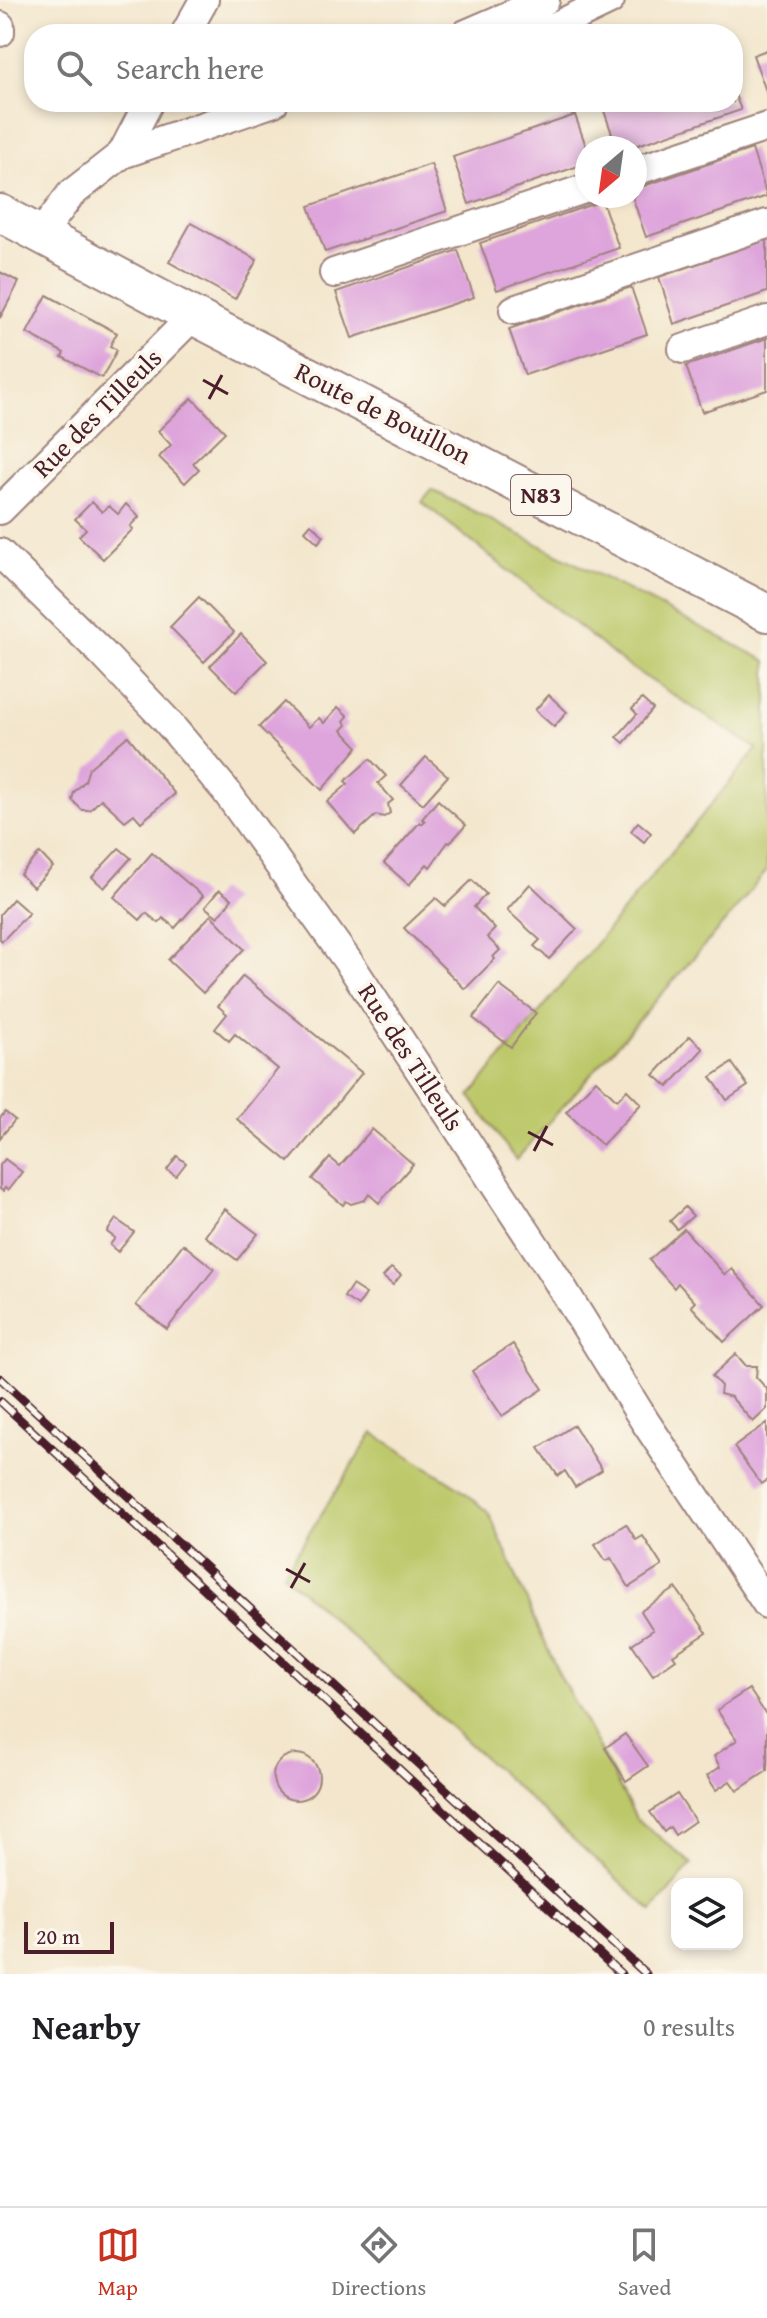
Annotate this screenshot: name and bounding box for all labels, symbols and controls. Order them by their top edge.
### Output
search box [24,24,743,112]
icon: search [52,46,96,90]
text: Search here [116,46,264,90]
north arrow [575,136,647,208]
street label: Rue des Tilleuls [23,339,170,486]
street label: Route de Bouillon [288,351,478,474]
road number: N83 [511,475,571,515]
street label: Rue des Tilleuls [349,975,474,1138]
map controls [671,1878,743,1950]
button: layers [671,1878,743,1950]
scale bar [24,1918,114,1954]
text: 20 m [36,1920,80,1952]
text: Nearby [32,2002,141,2051]
text: 0 results [643,2007,735,2046]
tab: Map [96,2223,140,2303]
tab: Directions [332,2223,426,2303]
tab: Saved [618,2223,671,2303]

